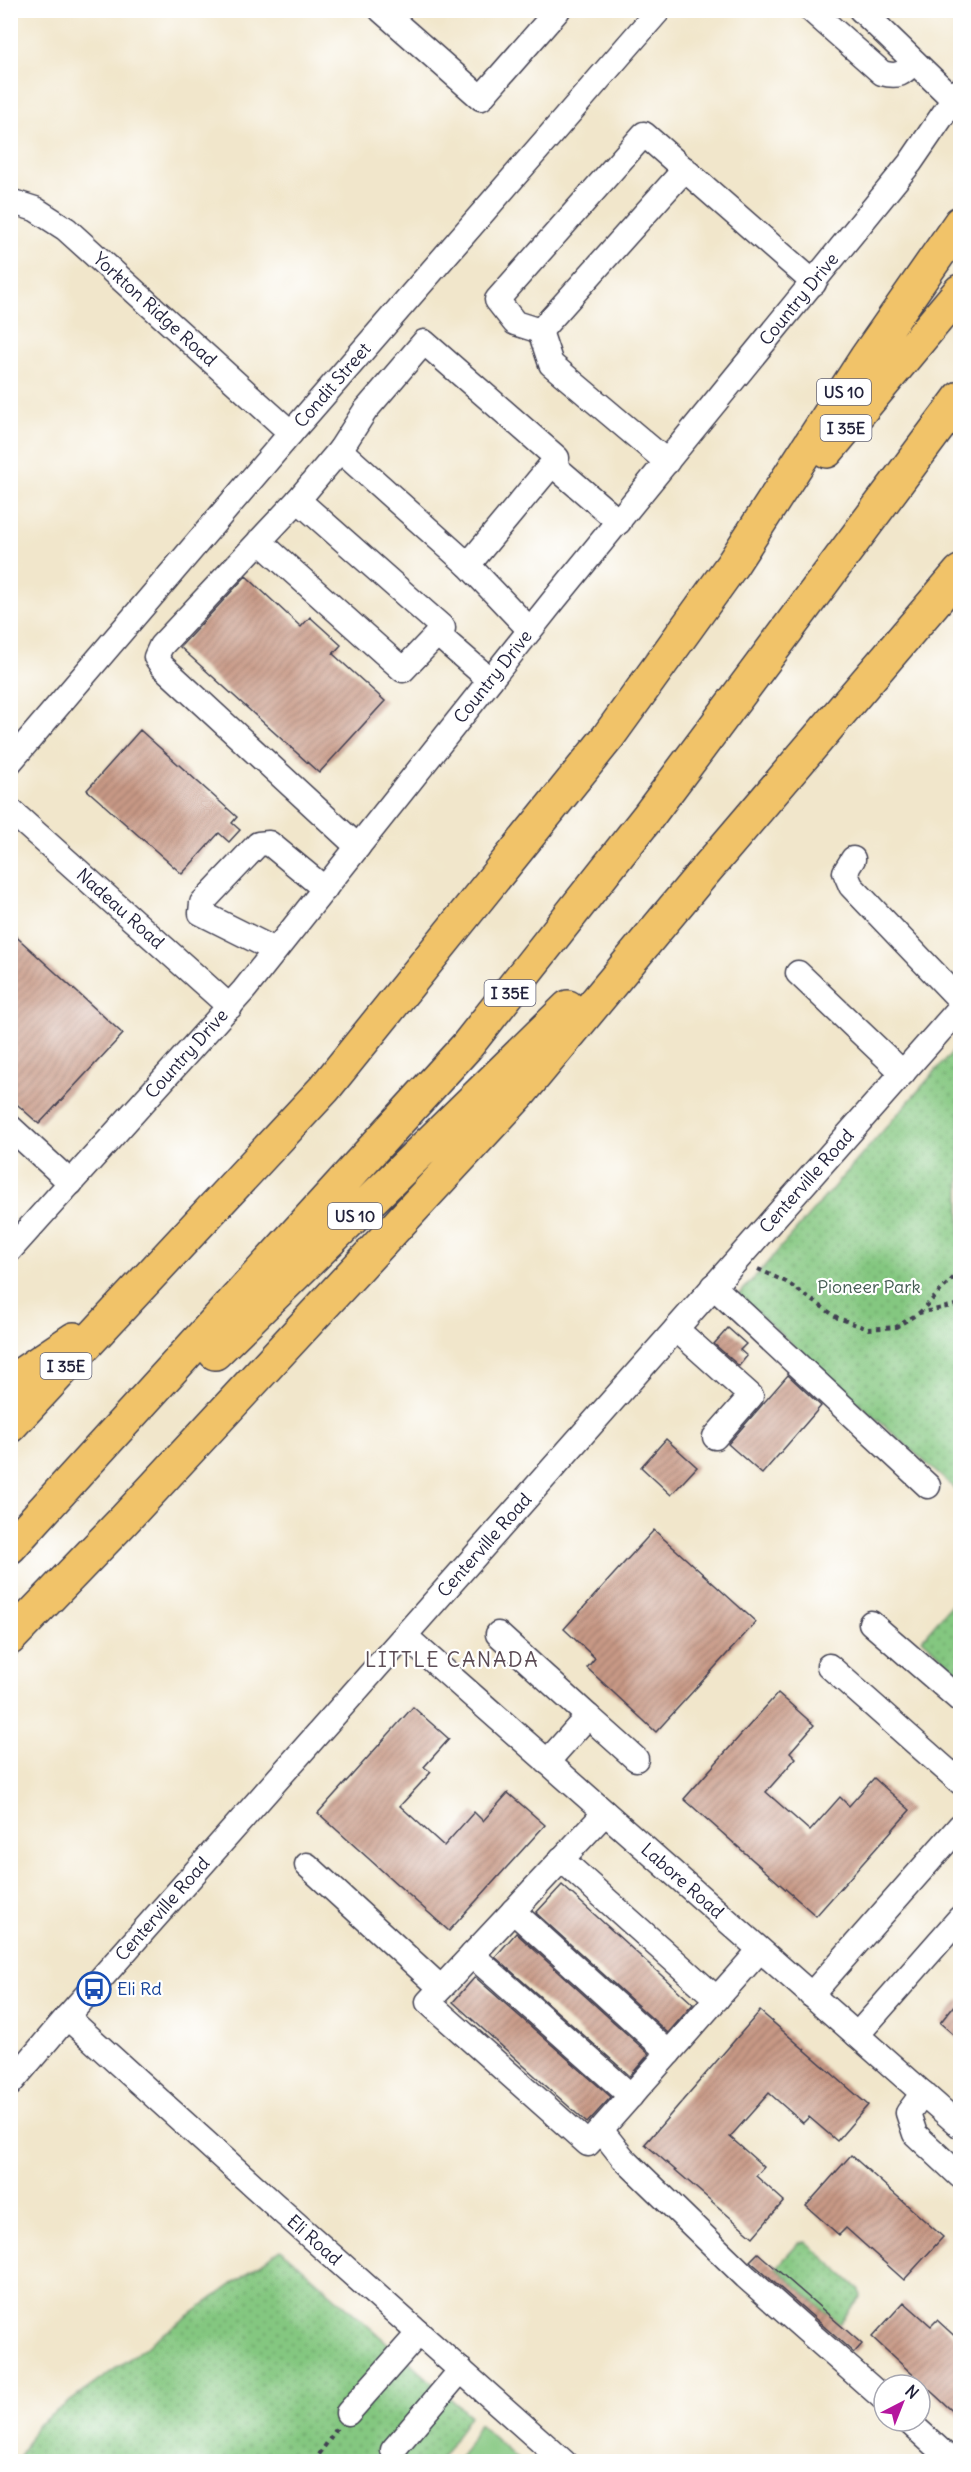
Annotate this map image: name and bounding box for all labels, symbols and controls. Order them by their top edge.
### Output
street label: Yorkton Ridge Road [89,247,222,371]
street label: Country Drive [754,248,843,350]
street label: Condit Street [289,338,375,432]
road number: US 10 [817,379,871,405]
road number: I 35E [820,415,872,441]
street label: Country Drive [448,625,537,728]
street label: Nadeau Road [72,863,170,954]
road number: I 35E [484,980,536,1006]
street label: Country Drive [140,1004,233,1103]
street label: Centerville Road [754,1124,859,1238]
road number: US 10 [328,1203,382,1229]
park label: Pioneer Park [817,1275,921,1298]
road number: I 35E [40,1353,92,1379]
street label: Centerville Road [432,1488,537,1602]
district label: LITTLE CANADA [365,1646,539,1673]
street label: Labore Road [636,1838,729,1924]
street label: Centerville Road [110,1852,215,1966]
bus stop icon: Eli Rd [76,1971,112,2007]
place label: Eli Rd [117,1977,162,2000]
street label: Eli Road [283,2209,347,2270]
north arrow [872,2373,932,2433]
text: N [901,2381,923,2403]

